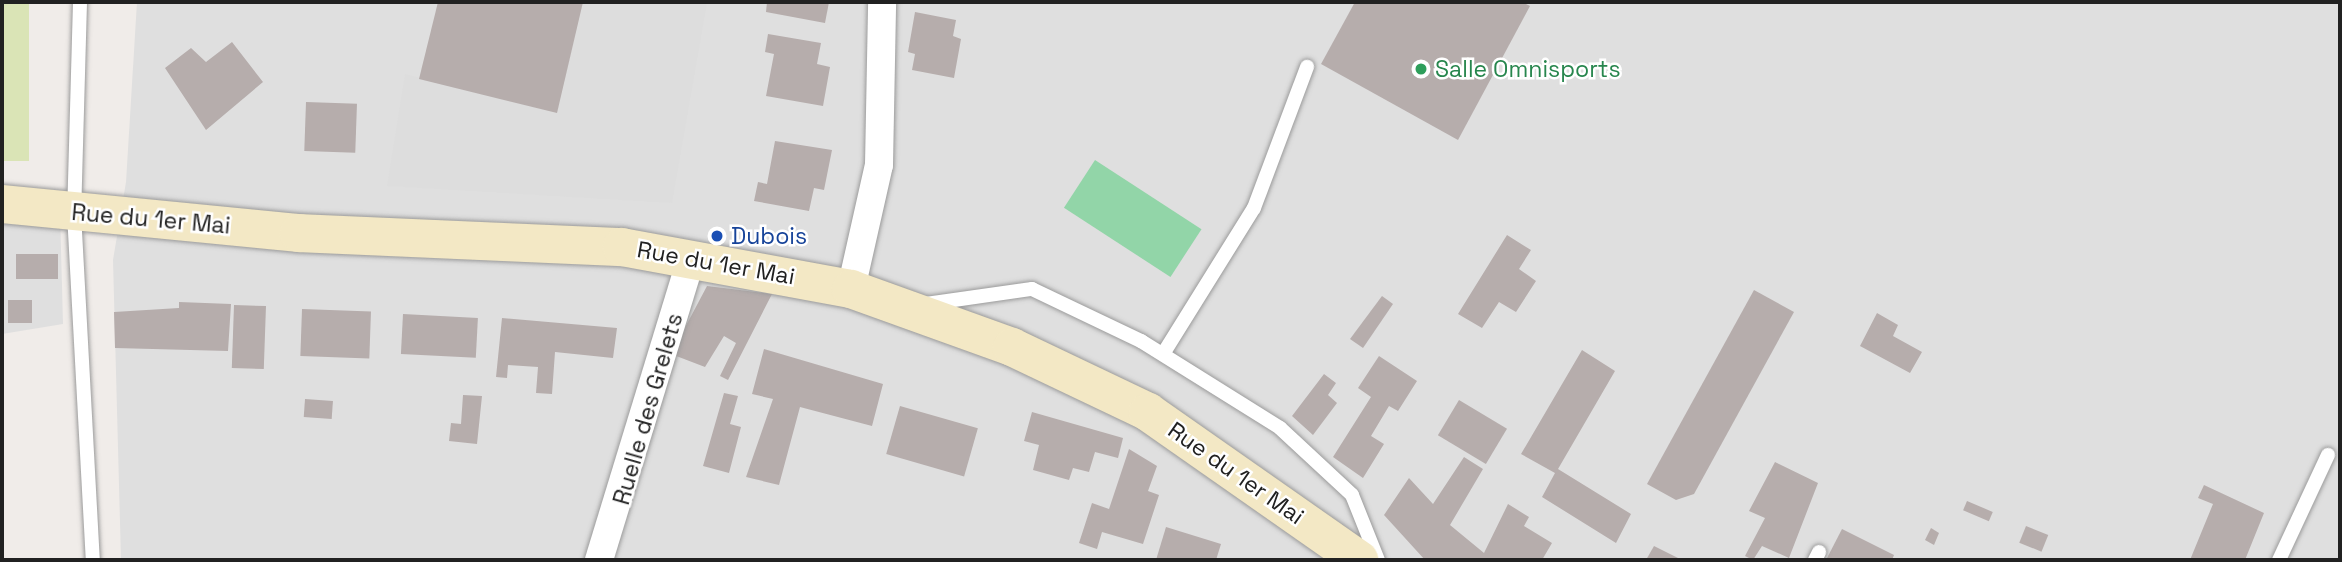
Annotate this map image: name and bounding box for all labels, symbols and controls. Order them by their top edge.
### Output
place label: Salle Omnisports [1435,55,1621,83]
marker: Salle Omnisports [1413,61,1429,77]
street label: Rue du 1er Mai [70,198,232,240]
place label: Dubois [731,222,807,250]
marker: Dubois [709,228,725,244]
street label: Rue du 1er Mai [635,236,797,290]
street label: Ruelle des Grelets [607,310,689,508]
street label: Rue du 1er Mai [1163,416,1309,530]

